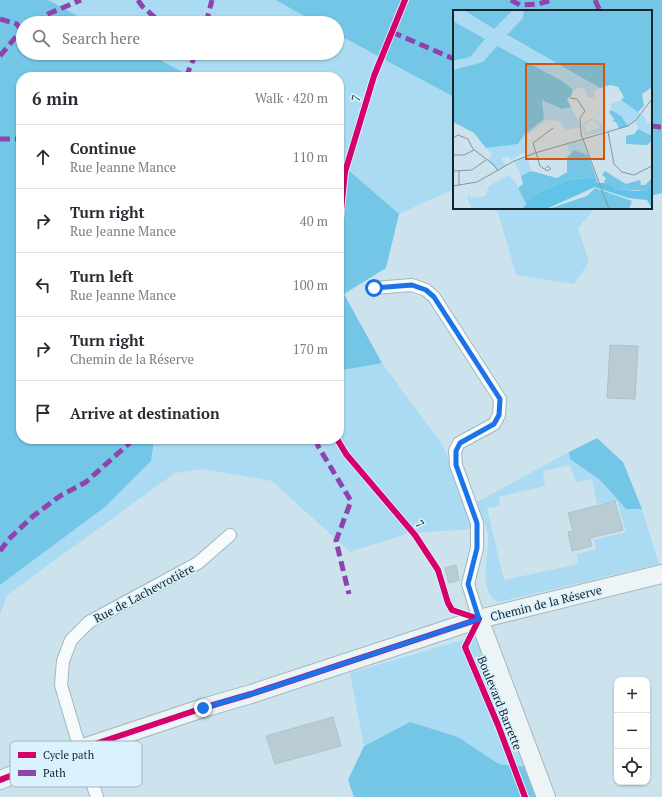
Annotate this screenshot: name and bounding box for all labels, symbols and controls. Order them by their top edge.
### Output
inset map [453,10,652,209]
search box [16,16,344,60]
icon: search [30,27,52,49]
text: Search here [62,28,140,48]
text: 6 min [32,87,79,110]
text: Walk · 420 m [255,89,328,107]
street label: 7 [348,93,364,103]
text: Continue [70,138,136,158]
icon: ahead [32,146,54,168]
text: 110 m [293,148,328,166]
text: Rue Jeanne Mance [70,158,176,176]
text: Turn right [70,202,145,222]
icon: right [32,210,54,232]
text: 40 m [300,212,328,230]
text: Rue Jeanne Mance [70,222,176,240]
text: Turn left [70,266,134,286]
icon: left [32,274,54,296]
text: 100 m [293,276,328,294]
route start [365,279,383,297]
text: Rue Jeanne Mance [70,286,176,304]
text: Turn right [70,330,145,350]
icon: right [32,338,54,360]
text: 170 m [293,340,328,358]
text: Chemin de la Réserve [70,350,194,368]
icon: arrive [32,402,54,424]
text: Arrive at destination [70,403,220,423]
street label: 7 [412,517,428,531]
street label: Rue de Lachevrotière [91,560,197,626]
street label: Chemin de la Réserve [489,582,603,624]
street label: Boulevard Barrette [474,654,526,752]
map controls [614,677,650,785]
button: + [614,677,650,713]
route end [194,699,212,717]
button: − [614,713,650,749]
legend [10,741,142,787]
text: Cycle path [43,748,95,762]
button: locate [614,749,650,785]
text: Path [43,766,66,780]

